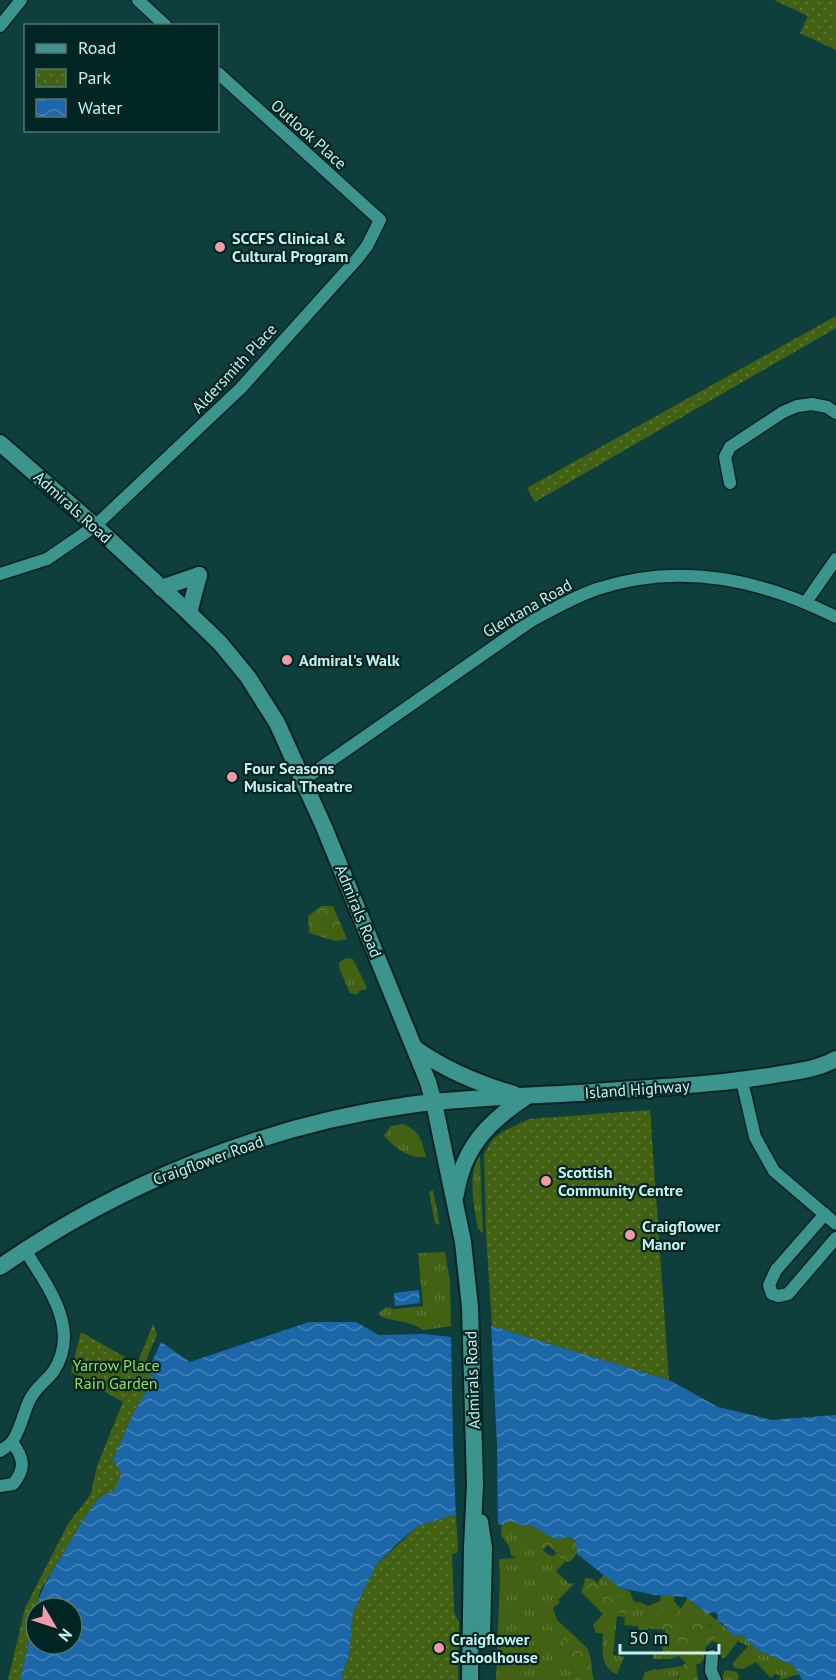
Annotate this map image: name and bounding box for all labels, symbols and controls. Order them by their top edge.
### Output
legend [24,24,219,132]
text: Road [78,36,116,59]
text: Park [78,66,111,89]
street label: Outlook Place [267,95,351,173]
text: Water [78,96,122,119]
place label: SCCFS Clinical & Cultural Program [232,228,349,266]
marker: SCCFS Clinical & Cultural Program [213,240,227,254]
street label: Aldersmith Place [187,319,281,417]
street label: Admirals Road [30,467,116,547]
street label: Glentana Road [479,574,575,642]
place label: Admiral's Walk [299,650,400,670]
marker: Admiral's Walk [280,653,294,667]
place label: Four Seasons Musical Theatre [244,758,353,796]
marker: Four Seasons Musical Theatre [225,770,239,784]
street label: Admirals Road [331,862,387,960]
street label: Island Highway [584,1075,691,1103]
street label: Craigflower Road [150,1131,266,1189]
place label: Scottish Community Centre [558,1162,683,1200]
marker: Scottish Community Centre [539,1174,553,1188]
place label: Craigflower Manor [642,1216,721,1254]
marker: Craigflower Manor [623,1228,637,1242]
street label: Admirals Road [460,1331,484,1429]
park label: Yarrow Place Rain Garden [72,1355,160,1393]
north arrow [24,1596,84,1656]
scale bar [620,1617,719,1655]
text: N [55,1625,77,1646]
text: 50 m [629,1626,668,1649]
place label: Craigflower Schoolhouse [451,1629,538,1667]
marker: Craigflower Schoolhouse [432,1641,446,1655]

